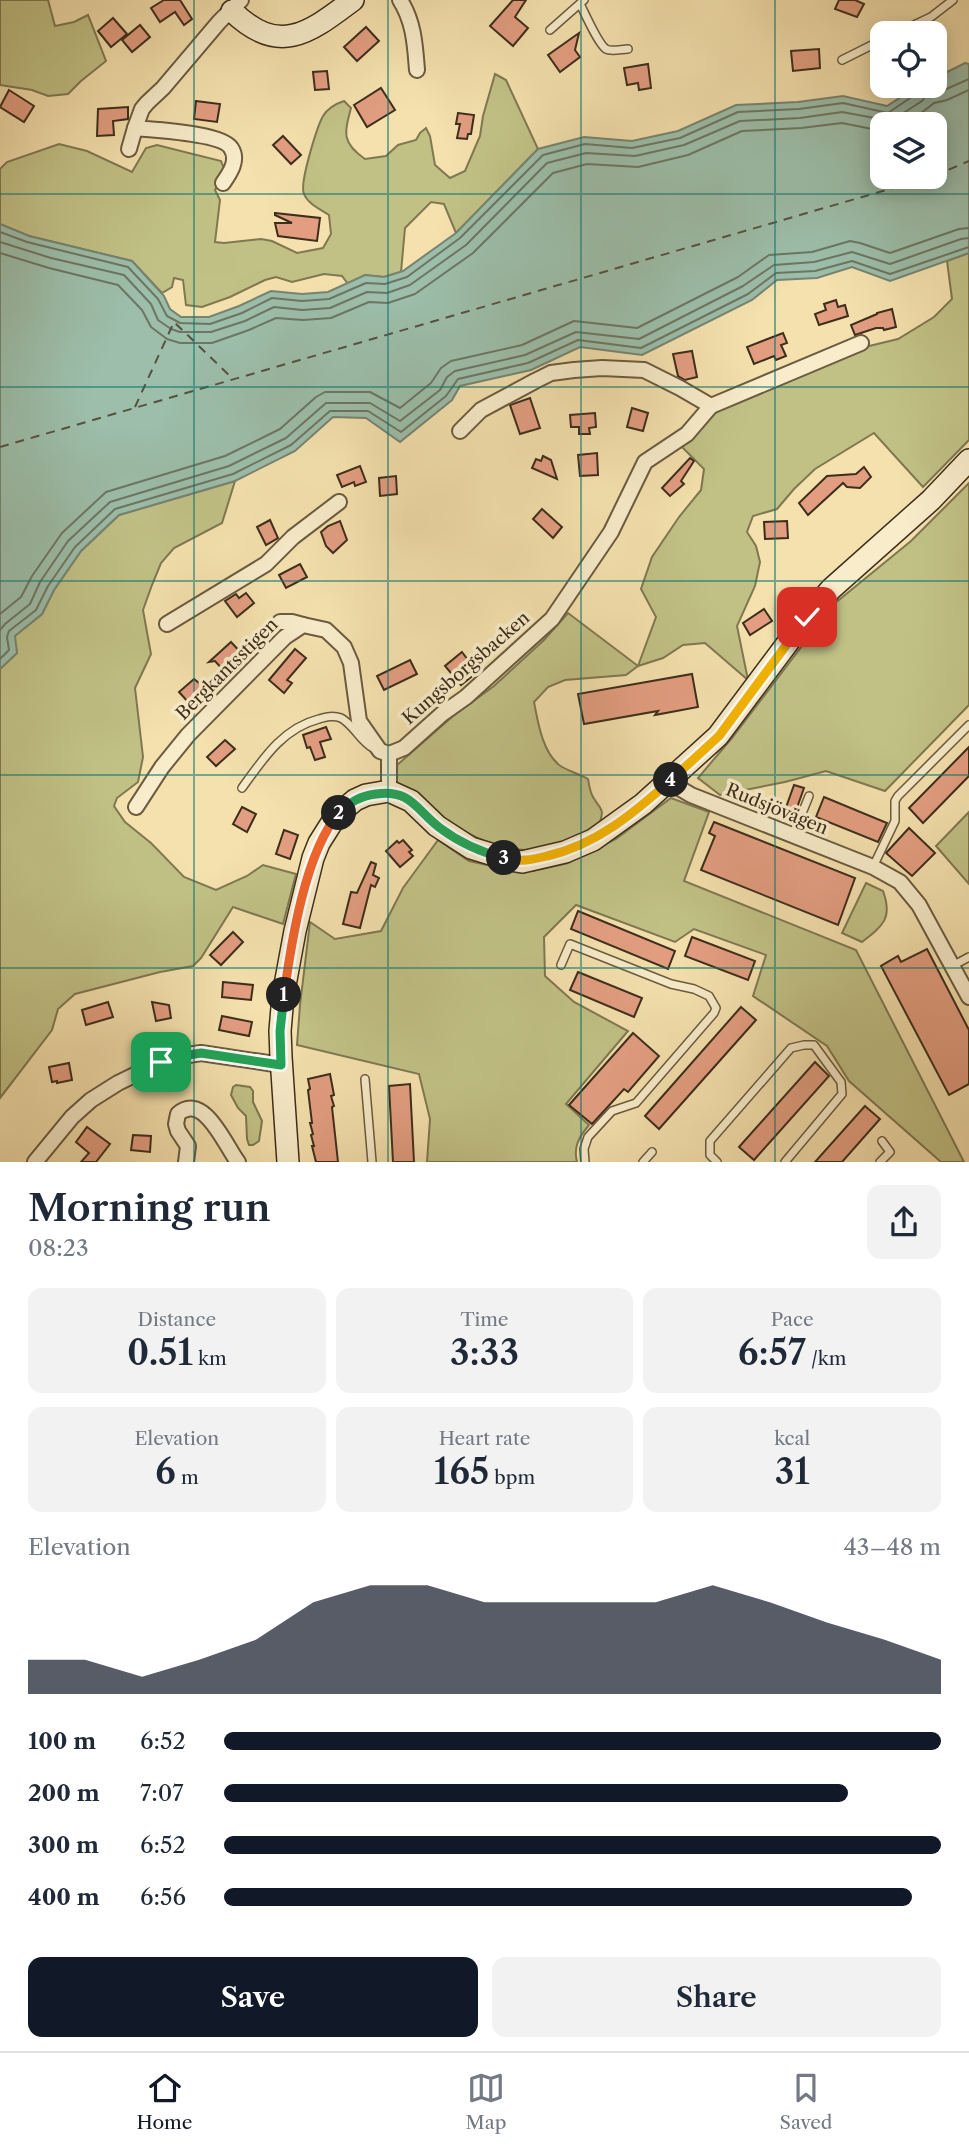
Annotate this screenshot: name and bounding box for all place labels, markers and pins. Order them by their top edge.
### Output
pin [777,587,837,647]
pin: 4 [654,762,688,798]
pin: 2 [322,796,356,830]
pin: 3 [486,840,522,876]
pin: 1 [266,978,302,1012]
pin [131,1032,191,1092]

